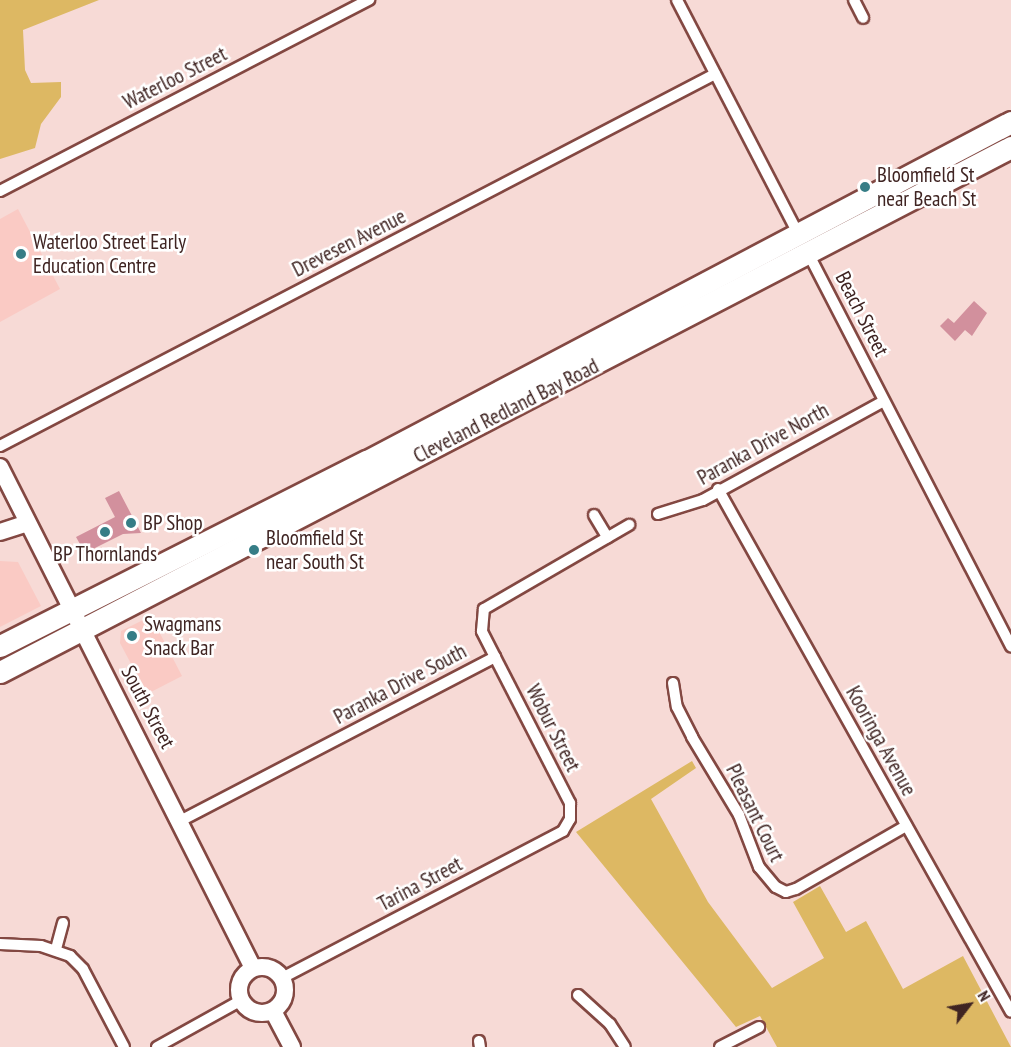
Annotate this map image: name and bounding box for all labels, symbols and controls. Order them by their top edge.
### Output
street label: Waterloo Street [119,41,231,115]
place label: Bloomfield St near Beach St [877,162,976,212]
marker: Bloomfield St near Beach St [858,180,872,194]
street label: Drevesen Avenue [288,204,410,282]
place label: Waterloo Street Early Education Centre [33,229,186,279]
marker: Waterloo Street Early Education Centre [14,247,28,261]
street label: Beach Street [830,267,894,361]
street label: Cleveland Redland Bay Road [409,353,603,469]
street label: Paranka Drive North [693,398,833,490]
place label: BP Shop [143,510,203,536]
marker: BP Shop [124,516,138,530]
marker: BP Thornlands [98,525,112,539]
place label: Bloomfield St near South St [266,525,364,575]
place label: BP Thornlands [52,541,158,567]
marker: Bloomfield St near South St [247,543,261,557]
place label: Swagmans Snack Bar [144,611,221,661]
marker: Swagmans Snack Bar [125,629,139,643]
street label: Paranka Drive South [329,638,471,730]
street label: South Street [116,661,180,753]
street label: Wobur Street [520,680,586,776]
street label: Kooringa Avenue [840,681,922,801]
street label: Pleasant Court [721,760,789,866]
street label: Tarina Street [374,851,466,917]
north arrow [939,975,999,1035]
text: N [974,987,995,1005]

